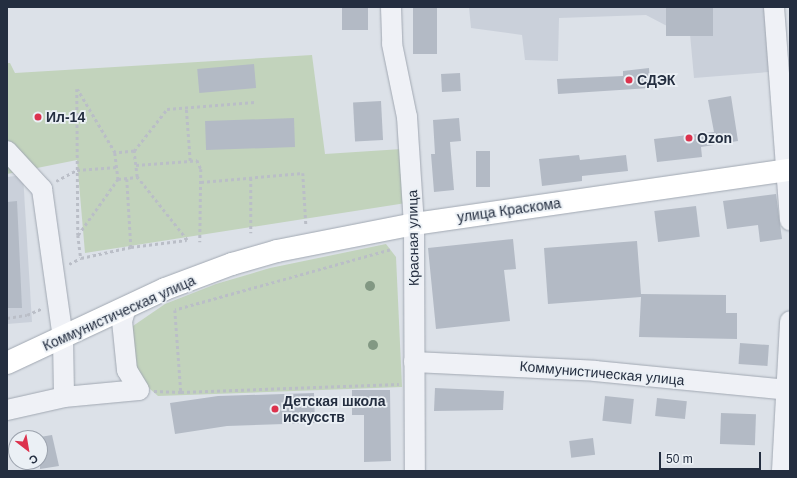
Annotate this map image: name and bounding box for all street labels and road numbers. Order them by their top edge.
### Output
street label: Красная улица [404,190,422,286]
street label: улица Краскома [456,194,562,226]
street label: Коммунистическая улица [40,272,198,354]
street label: Коммунистическая улица [519,357,685,389]

